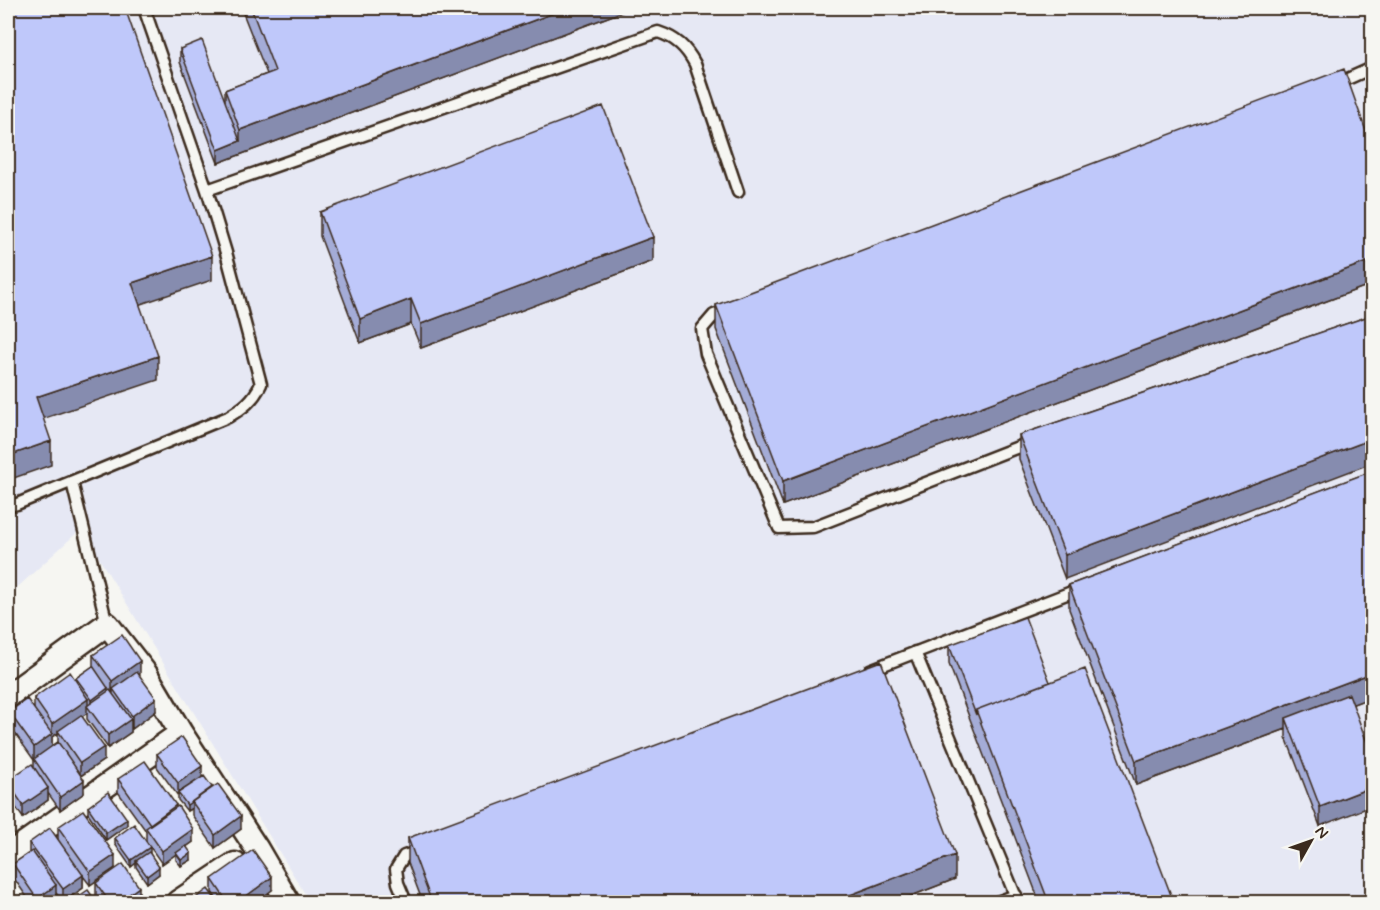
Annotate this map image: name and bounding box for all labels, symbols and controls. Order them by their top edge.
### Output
north arrow [1281,811,1341,871]
text: N [1310,821,1333,843]

